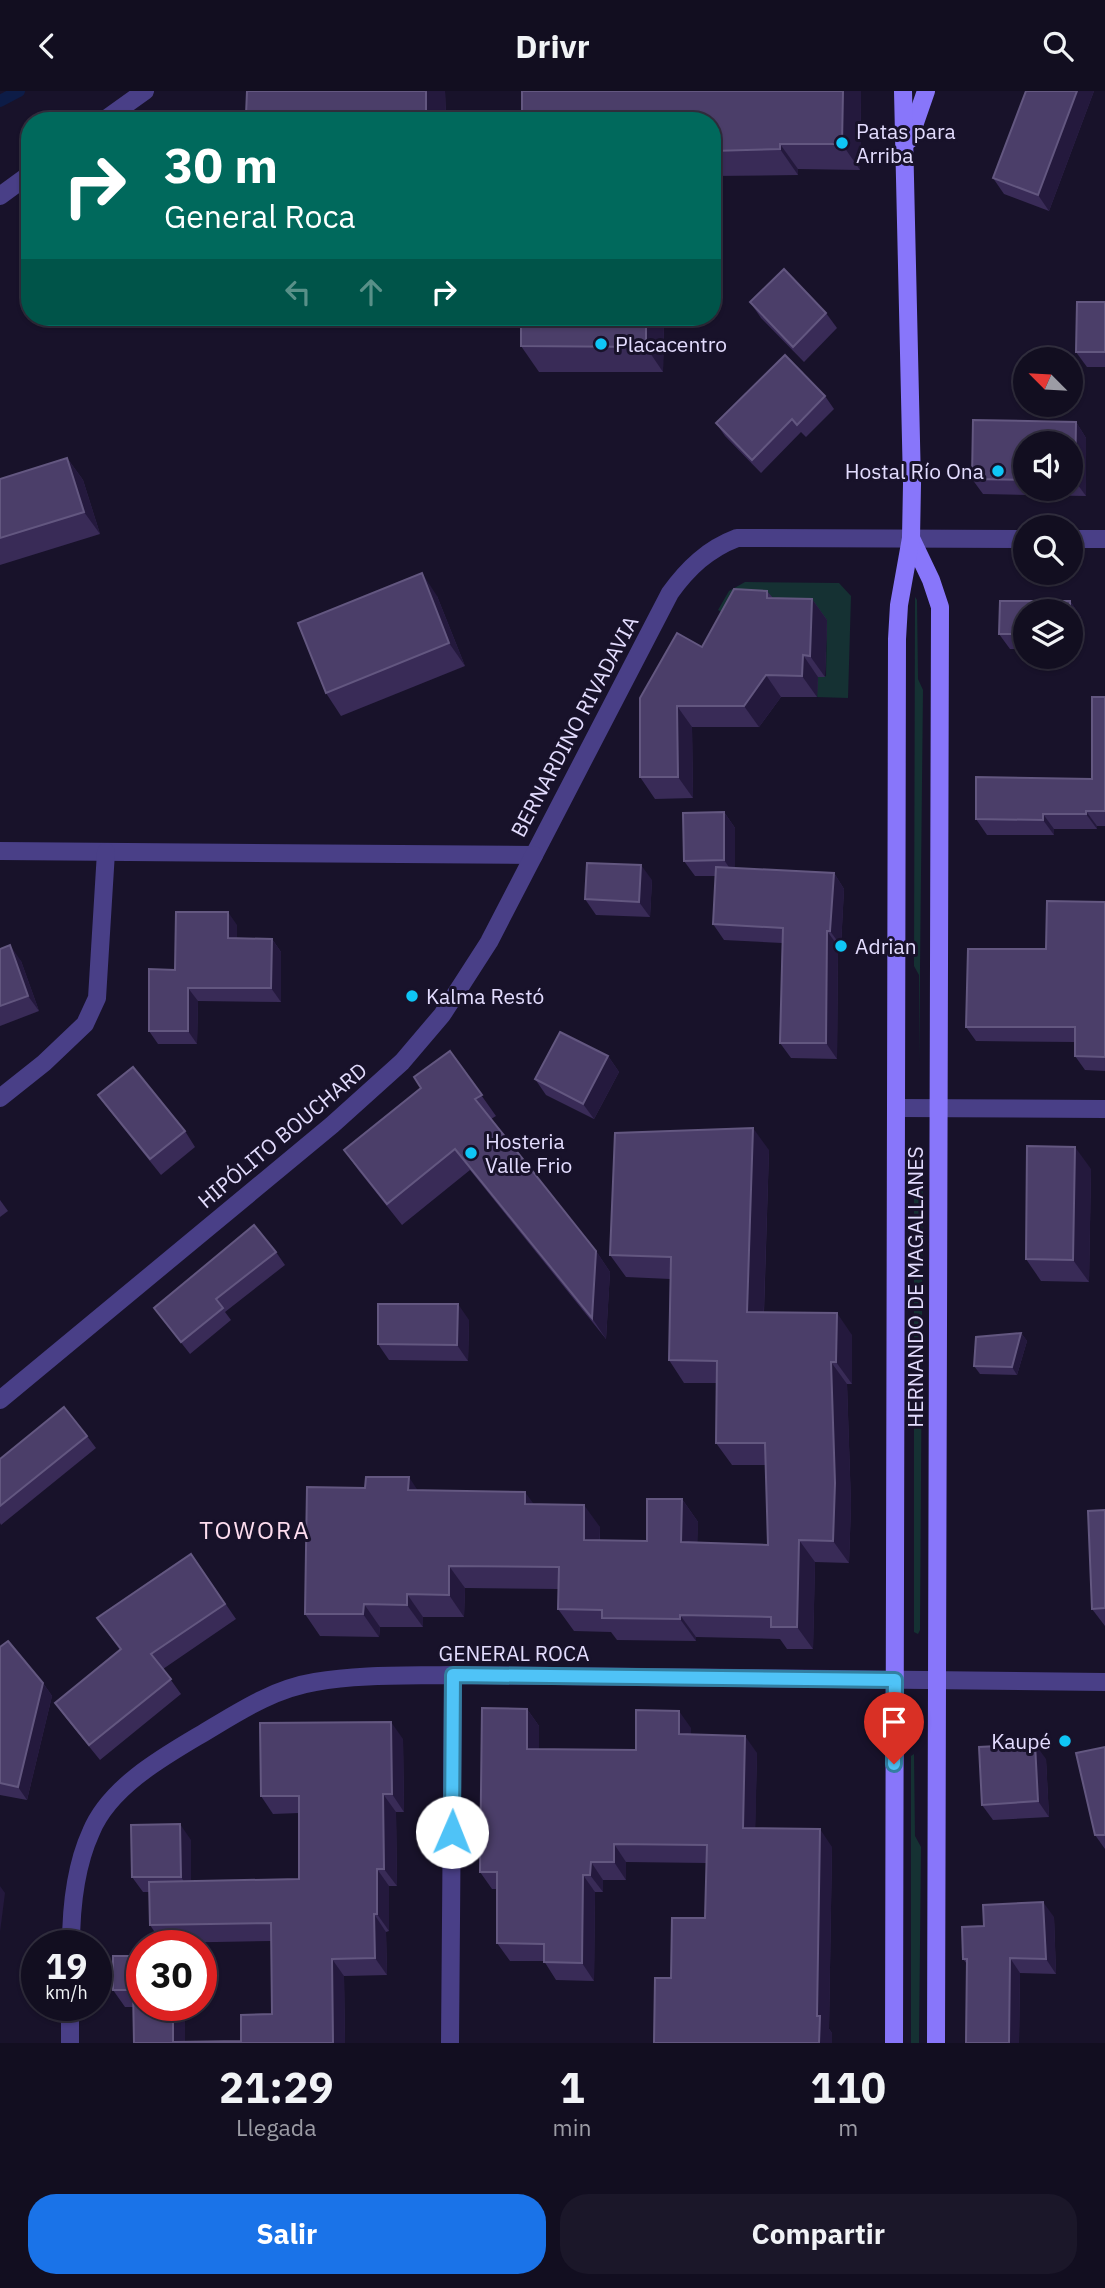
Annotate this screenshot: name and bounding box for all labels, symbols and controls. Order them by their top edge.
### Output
text: Drivr [515,25,590,67]
icon: back [28,27,66,65]
icon: search [1039,27,1077,65]
place label: Patas para Arriba [856,117,956,169]
text: 30 m [164,133,278,196]
marker: Patas para Arriba [834,135,850,151]
icon: right [49,140,140,231]
text: General Roca [164,195,356,237]
icon: left [279,273,317,311]
icon: ahead [352,273,390,311]
icon: right [425,273,463,311]
place label: Placacentro [615,330,727,358]
marker: Placacentro [593,336,609,352]
north arrow [1013,347,1083,417]
map controls [1013,347,1083,669]
button: sound [1013,431,1083,501]
place label: Hostal Río Ona [845,457,984,485]
marker: Hostal Río Ona [990,463,1006,479]
button: search [1013,515,1083,585]
button: layers [1013,599,1083,669]
street label: BERNARDINO RIVADAVIA [504,611,644,841]
place label: Adrian [855,932,917,960]
marker: Adrian [833,938,849,954]
place label: Kalma Restó [426,982,544,1010]
marker: Kalma Restó [404,988,420,1004]
street label: HIPÓLITO BOUCHARD [192,1056,372,1214]
place label: Hosteria Valle Frio [485,1127,572,1179]
marker: Hosteria Valle Frio [463,1145,479,1161]
street label: HERNANDO DE MAGALLANES [901,1146,929,1428]
district label: TOWORA [199,1514,311,1546]
street label: GENERAL ROCA [439,1639,589,1667]
pin [864,1692,924,1764]
icon: arrive [875,1703,913,1741]
place label: Kaupé [991,1727,1051,1755]
marker: Kaupé [1057,1733,1073,1749]
position arrow [415,1795,489,1869]
speed limit sign: 30 [126,1930,217,2021]
text: 19 [45,1943,88,1989]
text: km/h [45,1981,88,2004]
text: 21:29 [219,2060,334,2115]
text: 1 [559,2060,585,2115]
text: 110 [810,2060,886,2115]
text: Llegada [236,2112,316,2142]
text: min [553,2112,591,2142]
text: m [838,2112,858,2142]
button: Salir [28,2194,546,2274]
button: Compartir [560,2194,1077,2274]

